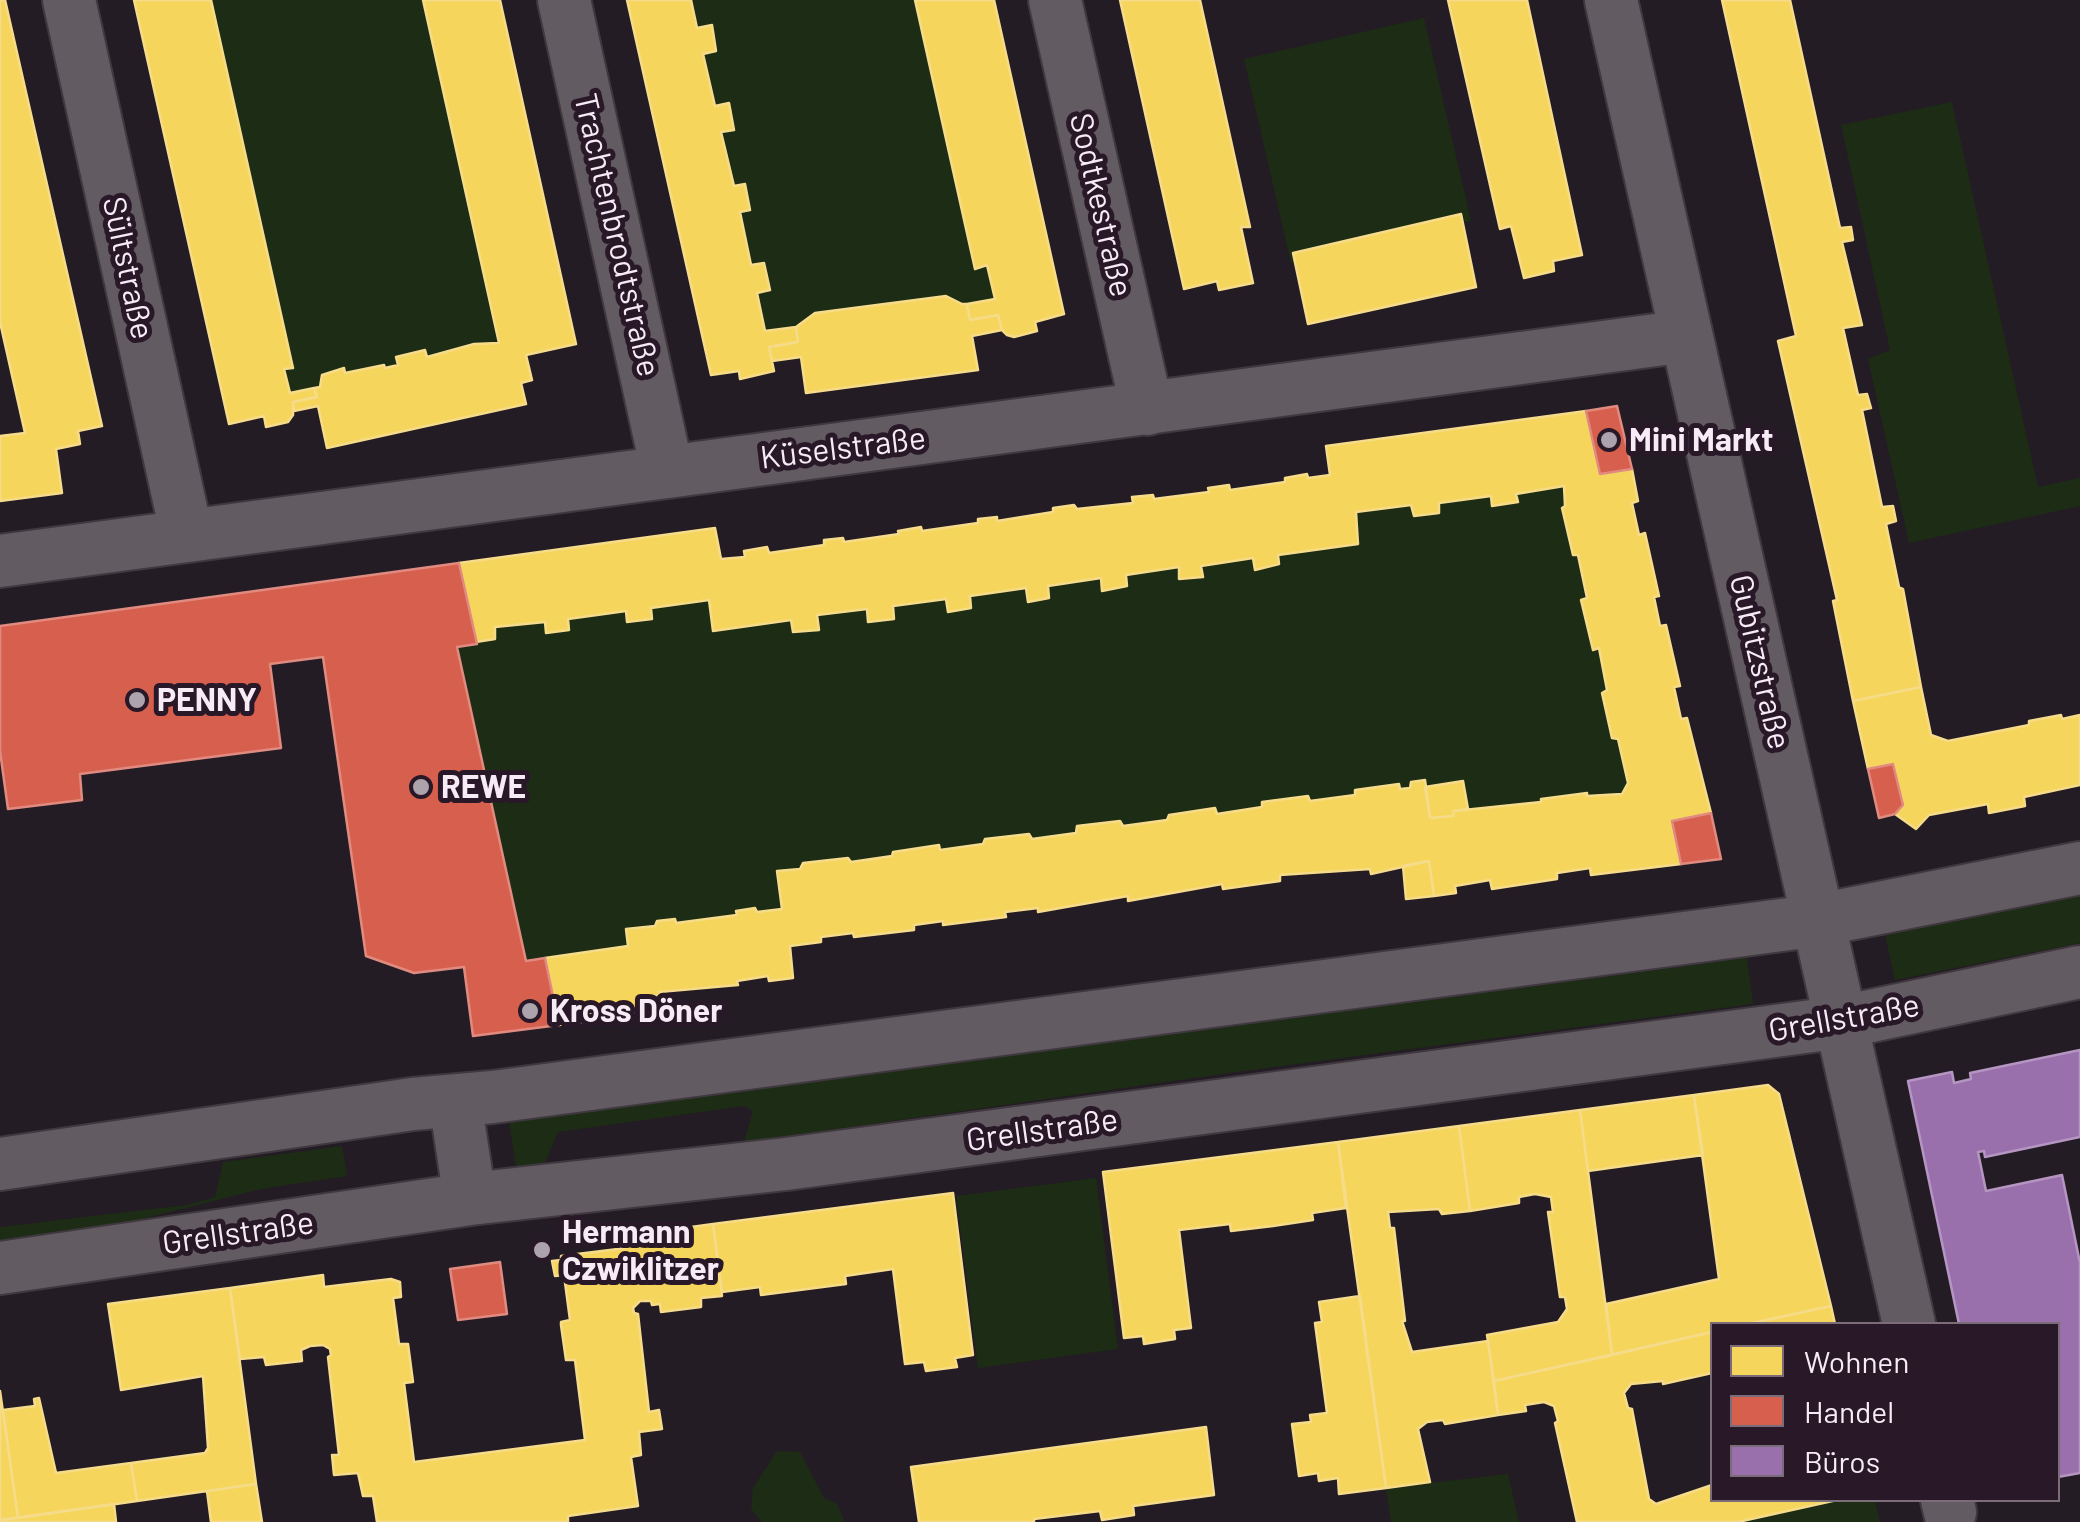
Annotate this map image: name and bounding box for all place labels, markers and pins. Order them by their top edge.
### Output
place label: Mini Markt [1629,421,1773,459]
marker: Mini Markt [1598,429,1620,451]
place label: PENNY [157,681,257,719]
marker: PENNY [126,689,148,711]
place label: REWE [441,768,526,806]
marker: REWE [410,776,432,798]
place label: Kross Döner [550,992,722,1030]
marker: Kross Döner [519,1000,541,1022]
place label: Hermann Czwiklitzer [562,1213,719,1288]
marker: Hermann Czwiklitzer [531,1239,553,1261]

